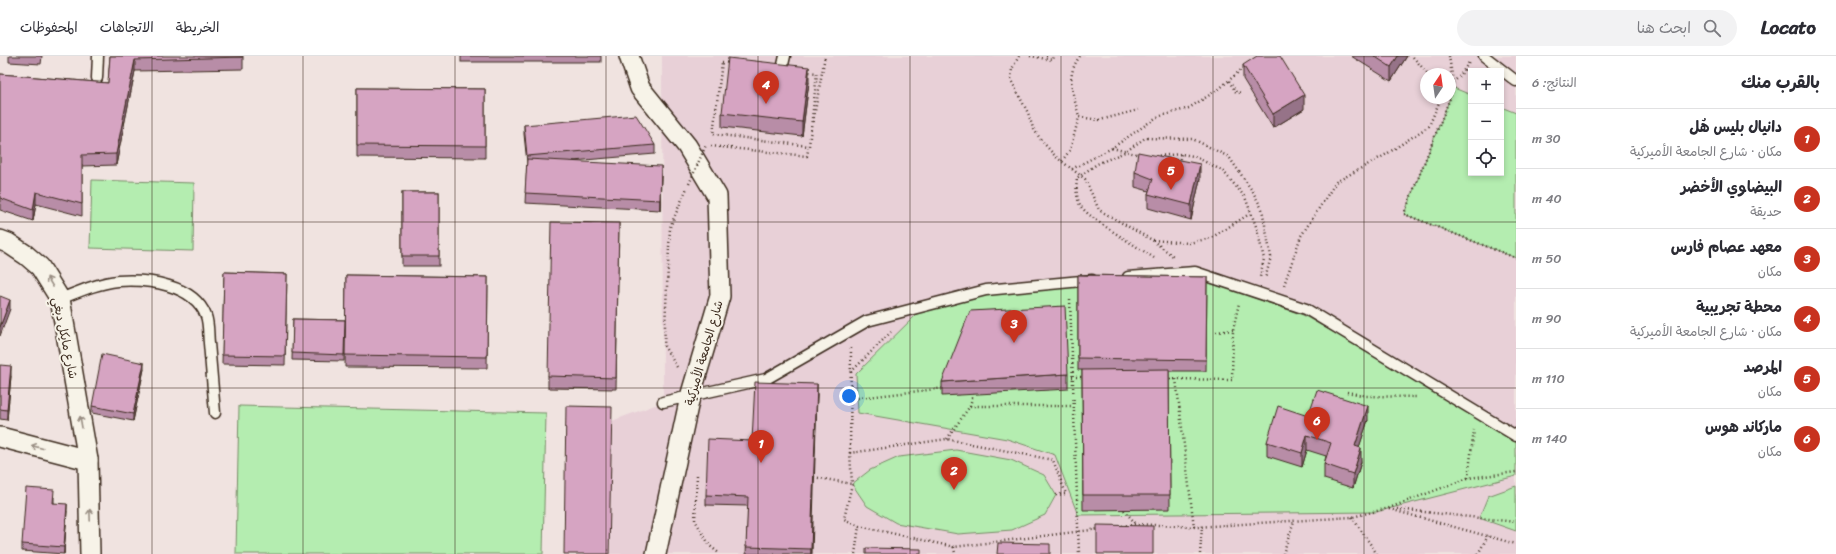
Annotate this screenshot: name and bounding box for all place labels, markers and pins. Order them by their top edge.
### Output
pin: 4 [753,71,779,104]
pin: 5 [1158,157,1184,190]
pin: 3 [1001,310,1027,343]
pin: 6 [1304,407,1330,440]
pin: 1 [748,430,774,463]
pin: 2 [941,457,967,490]

